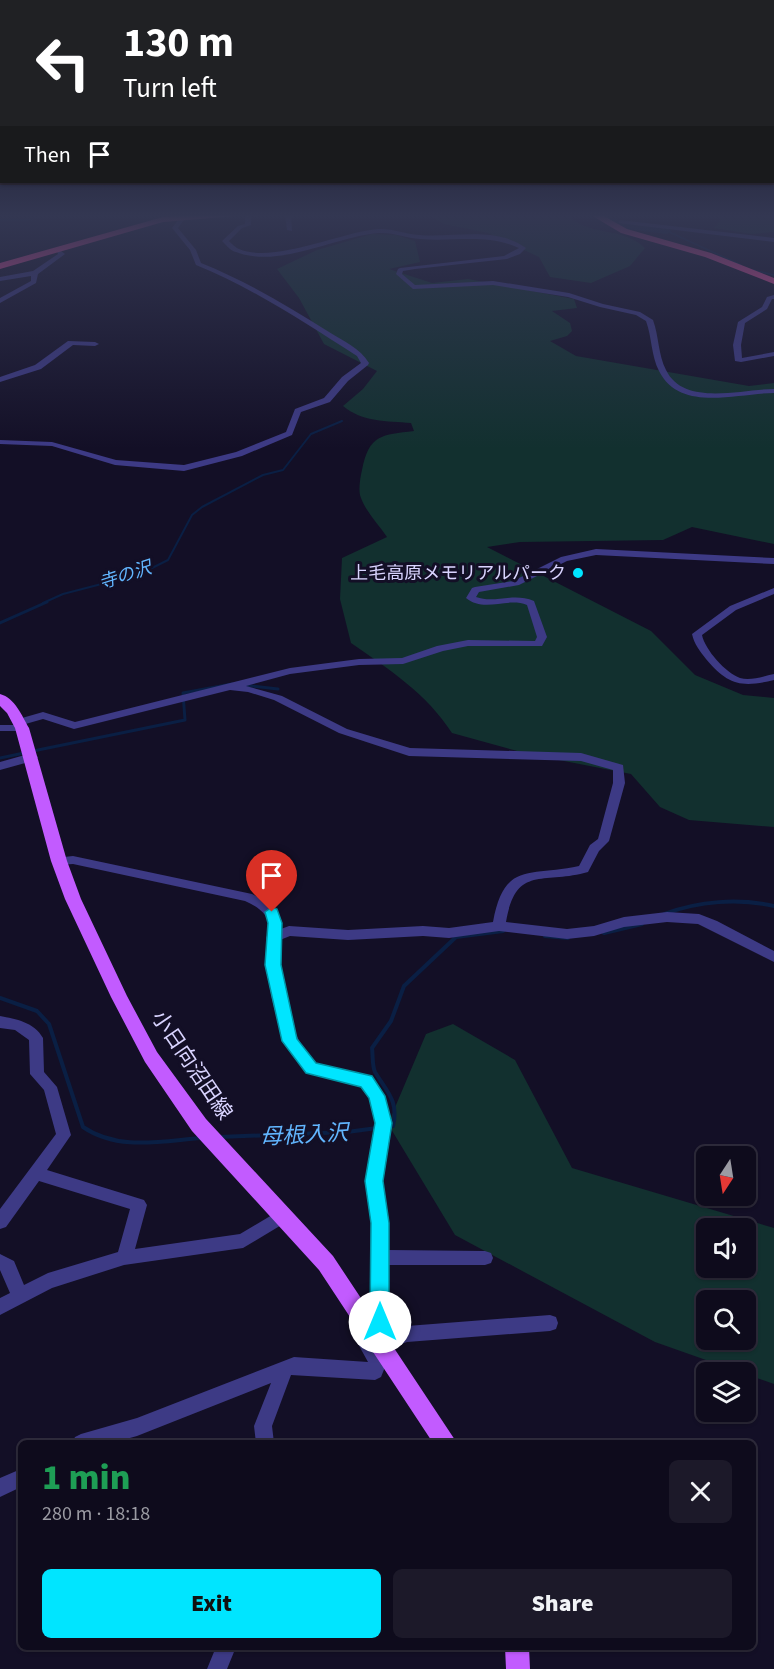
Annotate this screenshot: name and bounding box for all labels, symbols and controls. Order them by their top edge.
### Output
text: 130 m [123,13,234,73]
icon: left [24,24,102,102]
text: Turn left [123,69,217,108]
icon: arrive [83,138,116,171]
text: Then [24,139,71,171]
water label: 寺の沢 [96,555,157,596]
place label: 上毛高原メモリアルパーク [350,561,566,586]
marker: 上毛高原メモリアルパーク [571,566,585,580]
pin [246,850,297,912]
icon: arrive [255,859,288,892]
street label: 小日向沼田線 [144,1004,240,1126]
water label: 母根入沢 [259,1117,352,1153]
north arrow [696,1146,756,1206]
map controls [696,1146,756,1422]
button: sound [696,1218,756,1278]
position arrow [348,1290,412,1354]
button: search [696,1290,756,1350]
button: layers [696,1362,756,1422]
text: 1 min [42,1452,130,1503]
button: close [669,1460,732,1523]
text: 280 m · 18:18 [42,1500,150,1528]
button: Exit [42,1569,381,1638]
button: Share [393,1569,732,1638]

